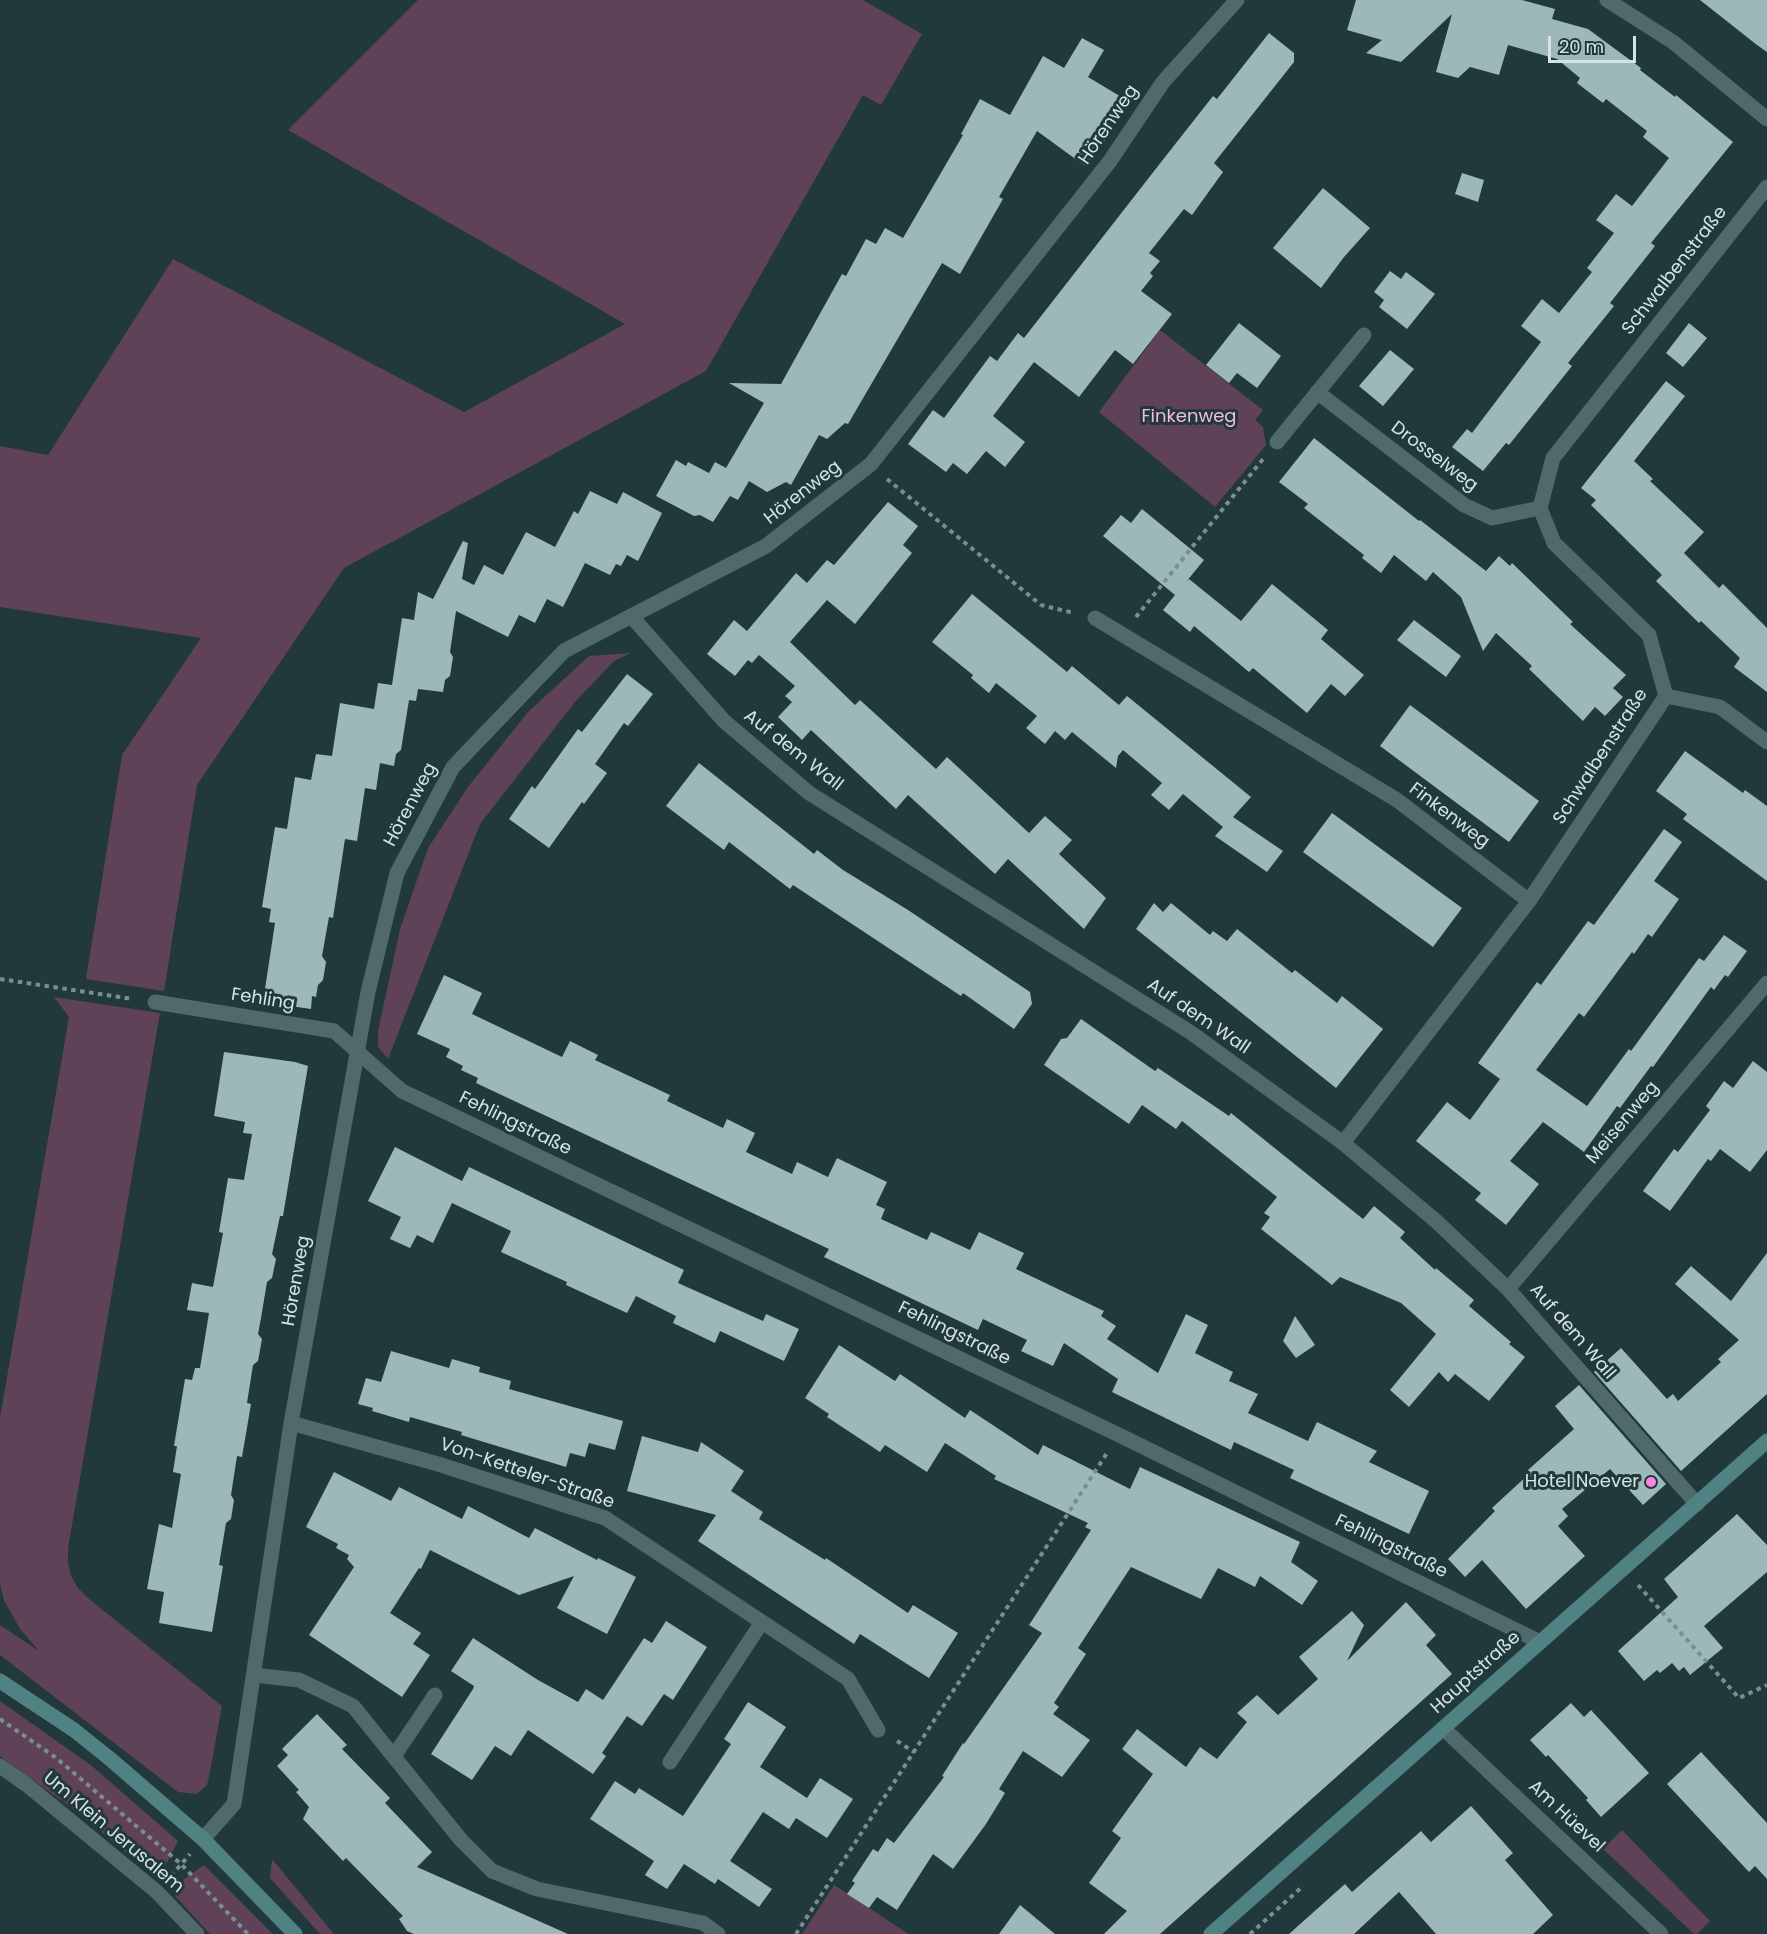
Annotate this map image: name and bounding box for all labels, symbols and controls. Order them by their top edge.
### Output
scale bar [1551,24,1640,62]
text: 20 m [1559,34,1604,59]
street label: Hörenweg [1074,81,1144,169]
street label: Schwalbenstraße [1618,202,1732,340]
park label: Finkenweg [1141,406,1237,428]
street label: Drosselweg [1386,417,1482,497]
street label: Hörenweg [760,456,846,530]
street label: Schwalbenstraße [1549,685,1653,829]
street label: Auf dem Wall [739,706,847,796]
street label: Hörenweg [380,760,442,850]
street label: Finkenweg [1405,779,1493,853]
street label: Auf dem Wall [1142,975,1254,1059]
street label: Fehling [230,984,296,1016]
street label: Meisenweg [1582,1077,1664,1169]
street label: Fehlingstraße [455,1087,575,1161]
street label: Hörenweg [278,1234,316,1328]
street label: Auf dem Wall [1525,1280,1619,1384]
street label: Fehlingstraße [894,1297,1014,1371]
street label: Von-Ketteler-Straße [437,1434,617,1514]
place label: Hotel Noever [1525,1471,1639,1493]
marker: Hotel Noever [1644,1475,1658,1489]
street label: Fehlingstraße [1331,1510,1451,1584]
street label: Hauptstraße [1427,1627,1525,1719]
street label: Um Klein Jerusalem [38,1768,188,1898]
street label: Am Hüevel [1523,1776,1609,1858]

